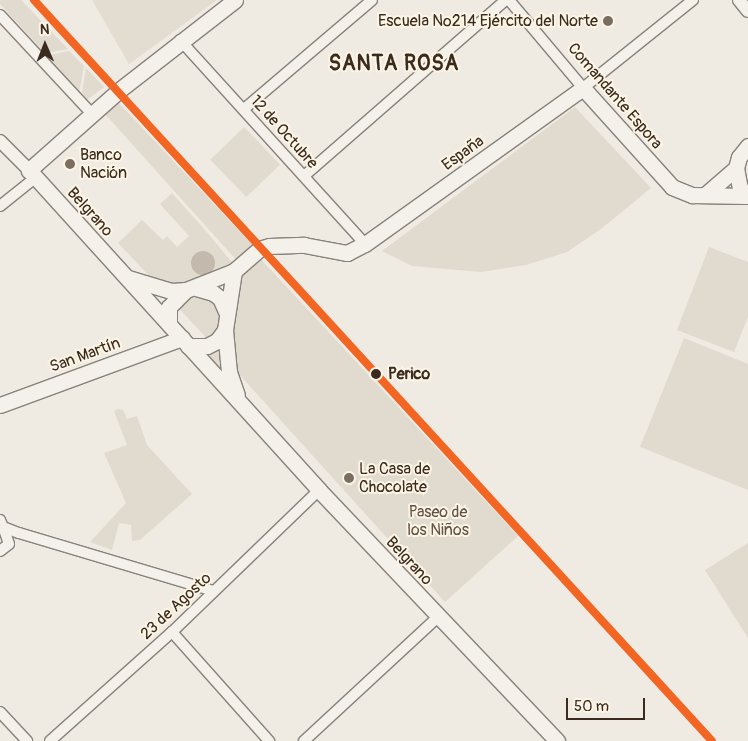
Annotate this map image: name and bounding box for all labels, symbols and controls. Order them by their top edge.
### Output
place label: Escuela Nº214 Ejército del Norte [378,11,598,31]
marker: Escuela Nº214 Ejército del Norte [602,15,614,27]
north arrow [20,20,70,70]
text: N [40,21,50,38]
street label: Comandante Espora [564,39,666,153]
district label: SANTA ROSA [327,51,461,77]
street label: 12 de Octubre [246,91,322,173]
street label: España [438,131,488,175]
place label: Banco Nación [80,145,127,183]
marker: Banco Nación [64,158,76,170]
street label: Belgrano [63,183,117,241]
street label: San Martín [47,333,123,377]
place label: Perico [388,364,430,384]
marker: Perico [367,365,385,383]
place label: La Casa de Chocolate [359,459,430,497]
marker: La Casa de Chocolate [343,472,355,484]
park label: Paseo de los Niños [407,502,469,540]
street label: Belgrano [382,533,436,589]
street label: 23 de Agosto [137,568,215,644]
scale bar [568,688,647,720]
text: 50 m [574,697,609,716]

